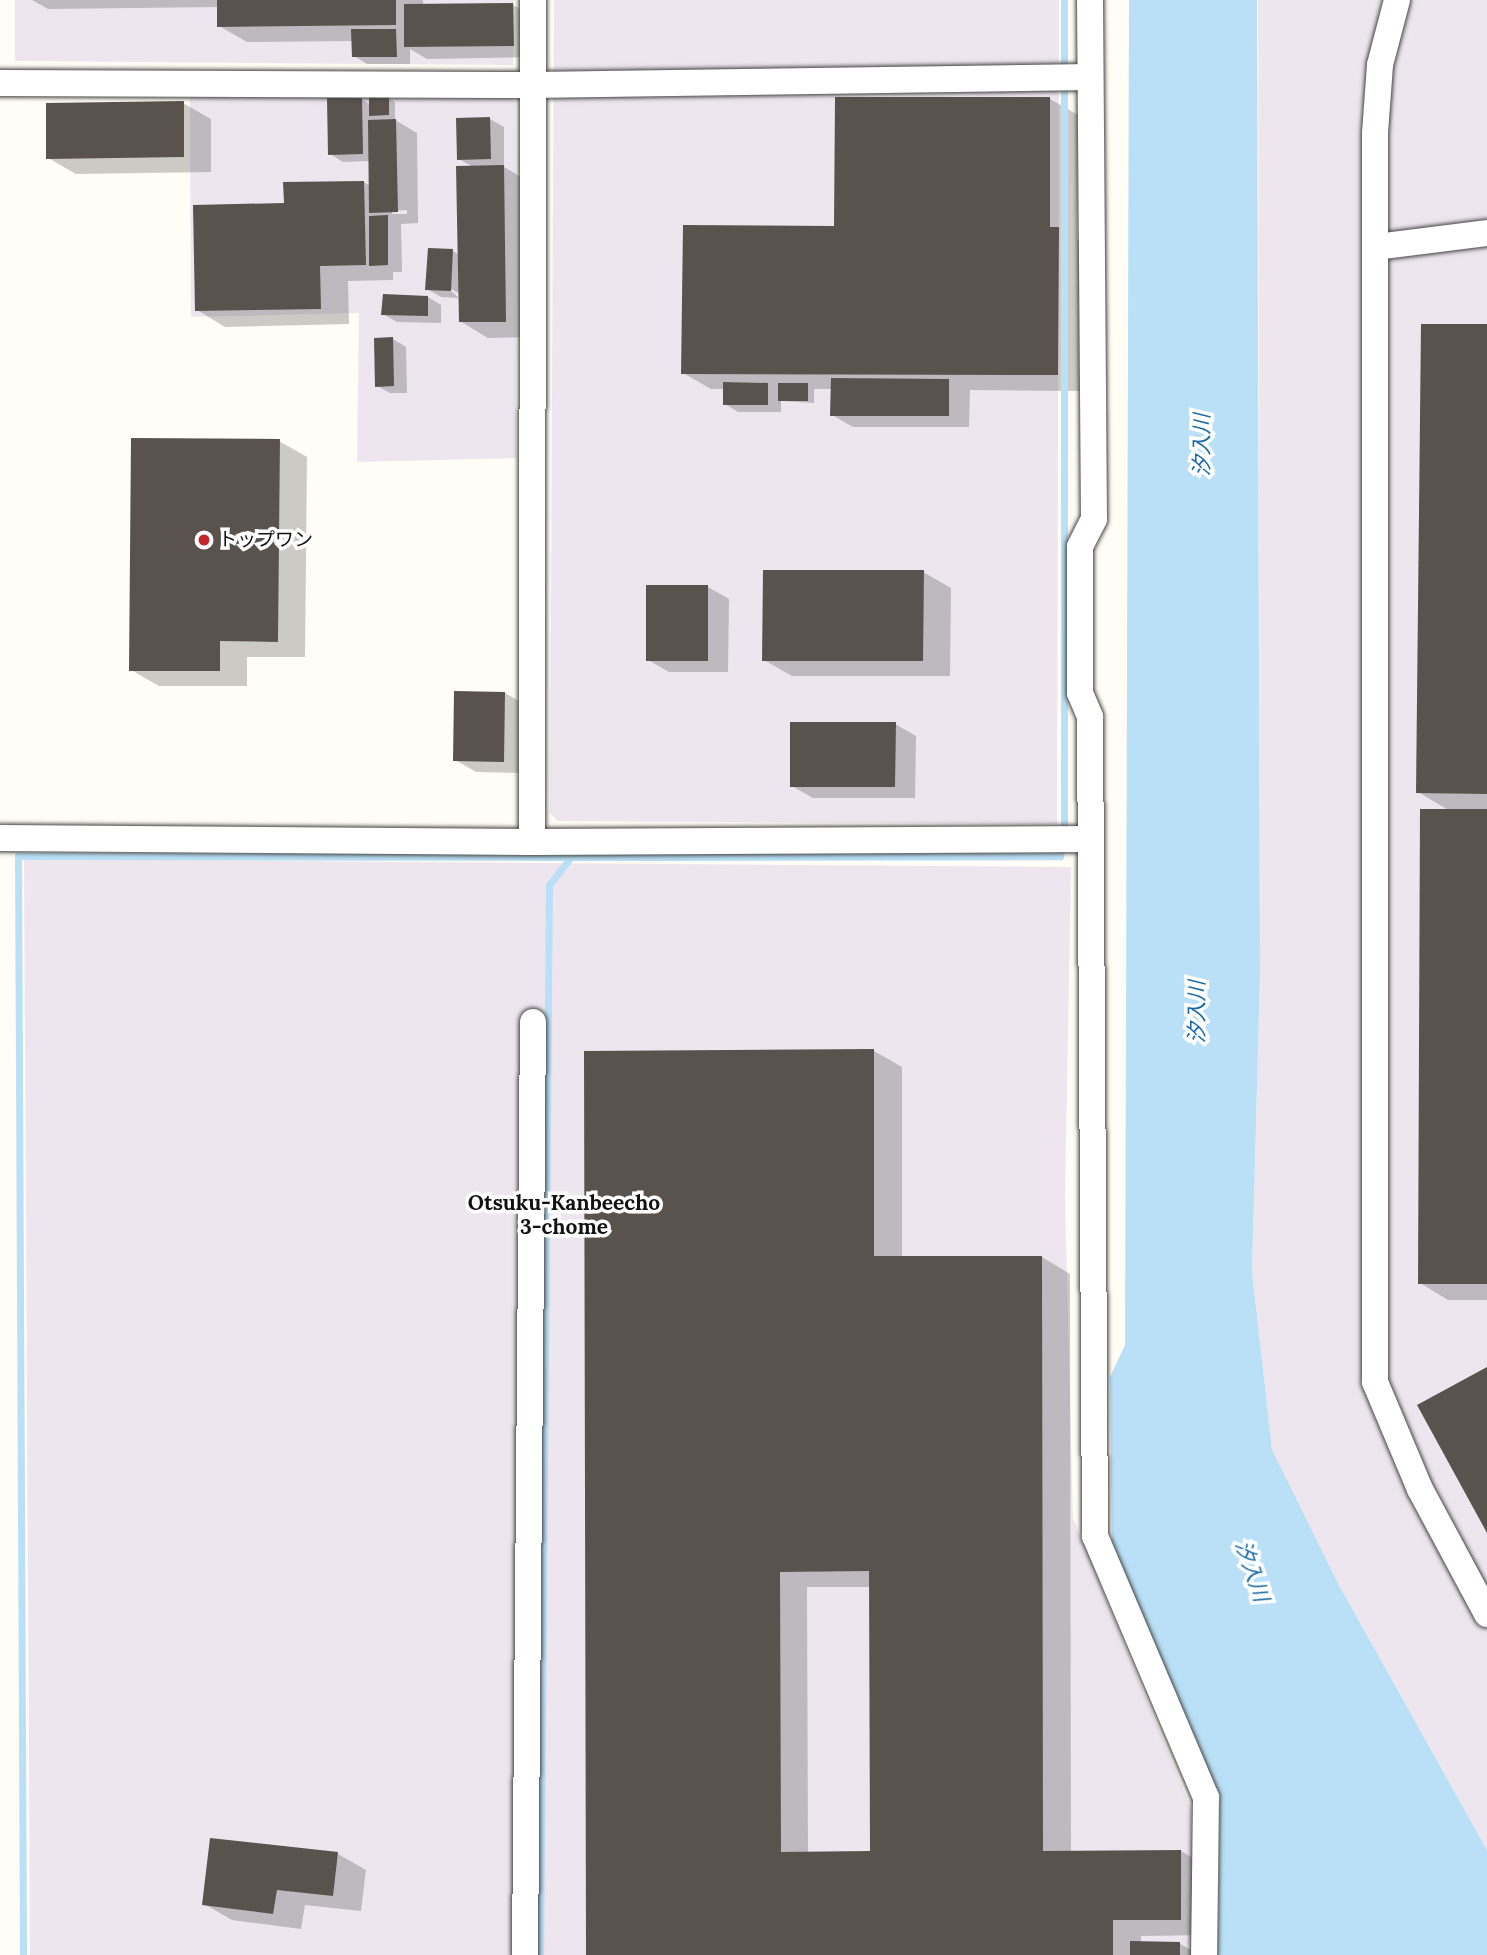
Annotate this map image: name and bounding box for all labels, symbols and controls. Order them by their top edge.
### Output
water label: 汐入川 [1189,414,1215,476]
place label: トップワン [218,529,313,551]
marker: トップワン [196,532,212,548]
water label: 汐入川 [1184,981,1210,1043]
district label: Otsuku-Kanbeecho 3-chome [468,1190,660,1240]
water label: 汐入川 [1230,1537,1274,1605]

